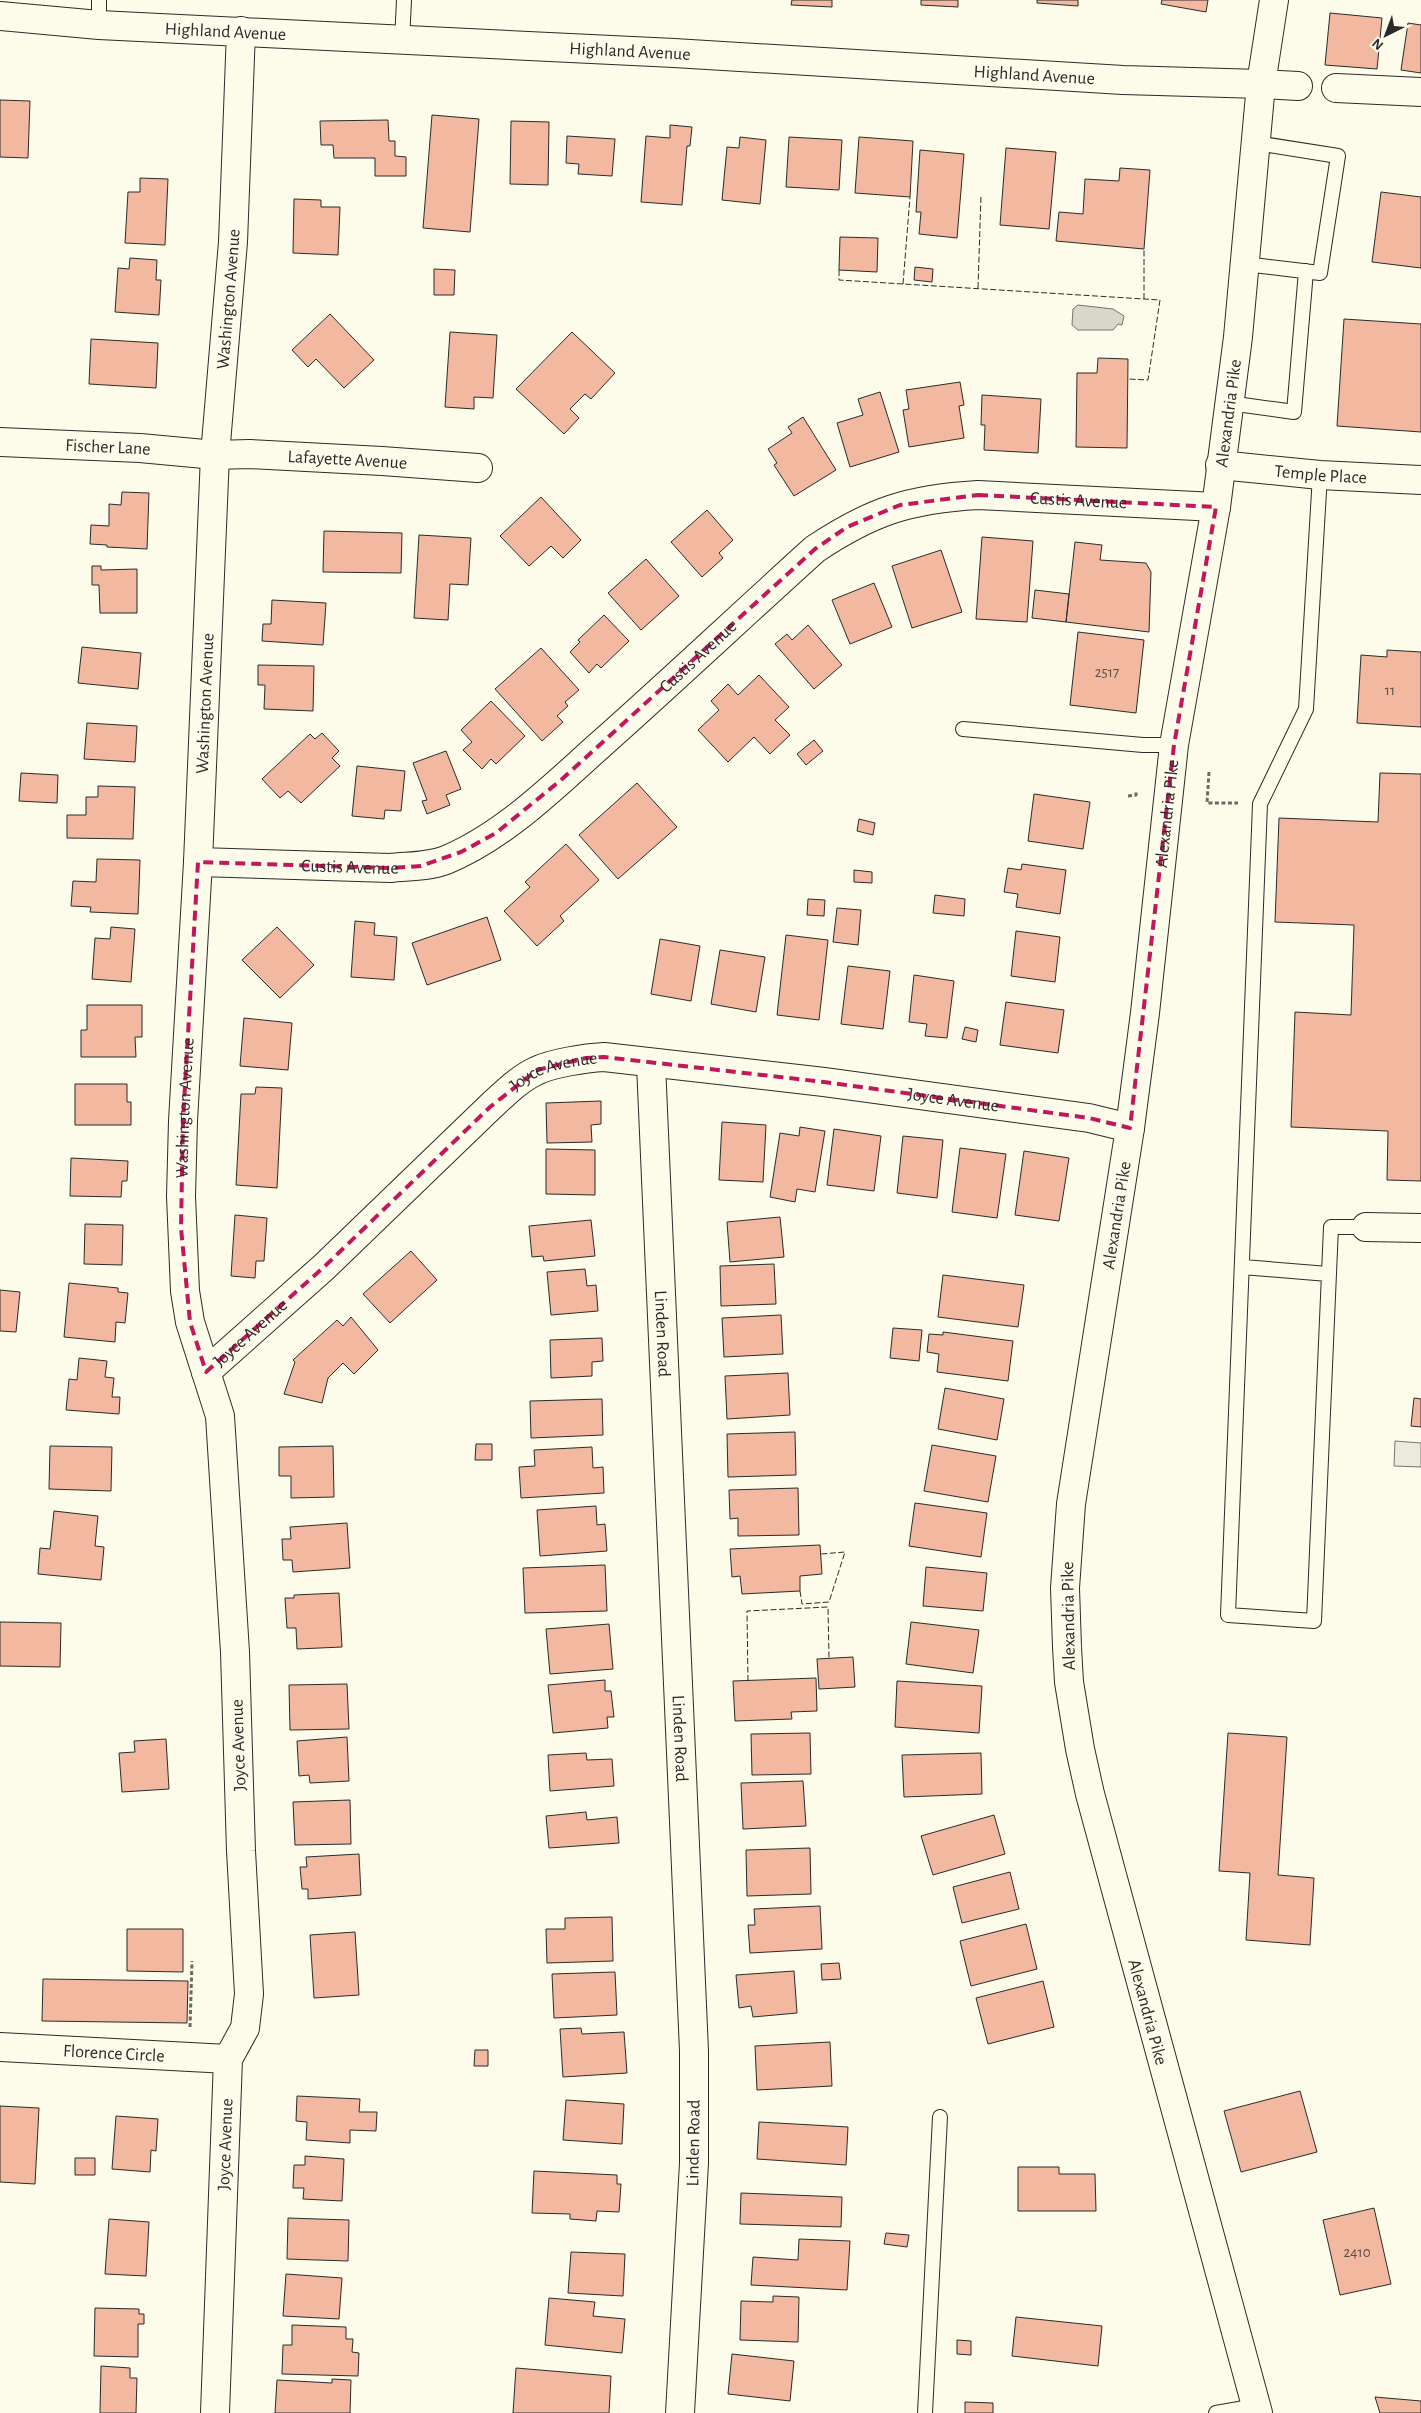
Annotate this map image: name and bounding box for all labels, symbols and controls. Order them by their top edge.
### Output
north arrow [1361,10,1411,60]
street label: Highland Avenue [164,20,287,44]
text: N [1370,35,1386,52]
street label: Highland Avenue [569,40,691,64]
street label: Highland Avenue [973,63,1095,88]
street label: Washington Avenue [214,229,243,370]
street label: Alexandria Pike [1213,358,1245,469]
street label: Fischer Lane [65,437,151,459]
street label: Lafayette Avenue [287,448,408,473]
street label: Temple Place [1273,462,1367,487]
street label: Custis Avenue [1030,490,1128,513]
street label: Custis Avenue [656,618,740,697]
street label: Washington Avenue [194,633,218,774]
house number: 2517 [1095,665,1119,680]
house number: 11 [1385,683,1395,698]
street label: Alexandria Pike [1153,758,1182,869]
street label: Custis Avenue [301,857,399,878]
street label: Washington Avenue [173,1037,198,1179]
street label: Joyce Avenue [507,1050,598,1095]
street label: Joyce Avenue [907,1085,1000,1116]
street label: Alexandria Pike [1100,1160,1135,1271]
street label: Linden Road [651,1290,673,1378]
street label: Joyce Avenue [210,1296,291,1371]
street label: Alexandria Pike [1059,1561,1079,1671]
street label: Linden Road [668,1695,690,1782]
street label: Joyce Avenue [228,1699,250,1791]
street label: Alexandria Pike [1124,1957,1170,2067]
street label: Florence Circle [62,2042,165,2066]
street label: Joyce Avenue [215,2098,237,2191]
street label: Linden Road [684,2099,704,2187]
house number: 2410 [1343,2245,1371,2260]

